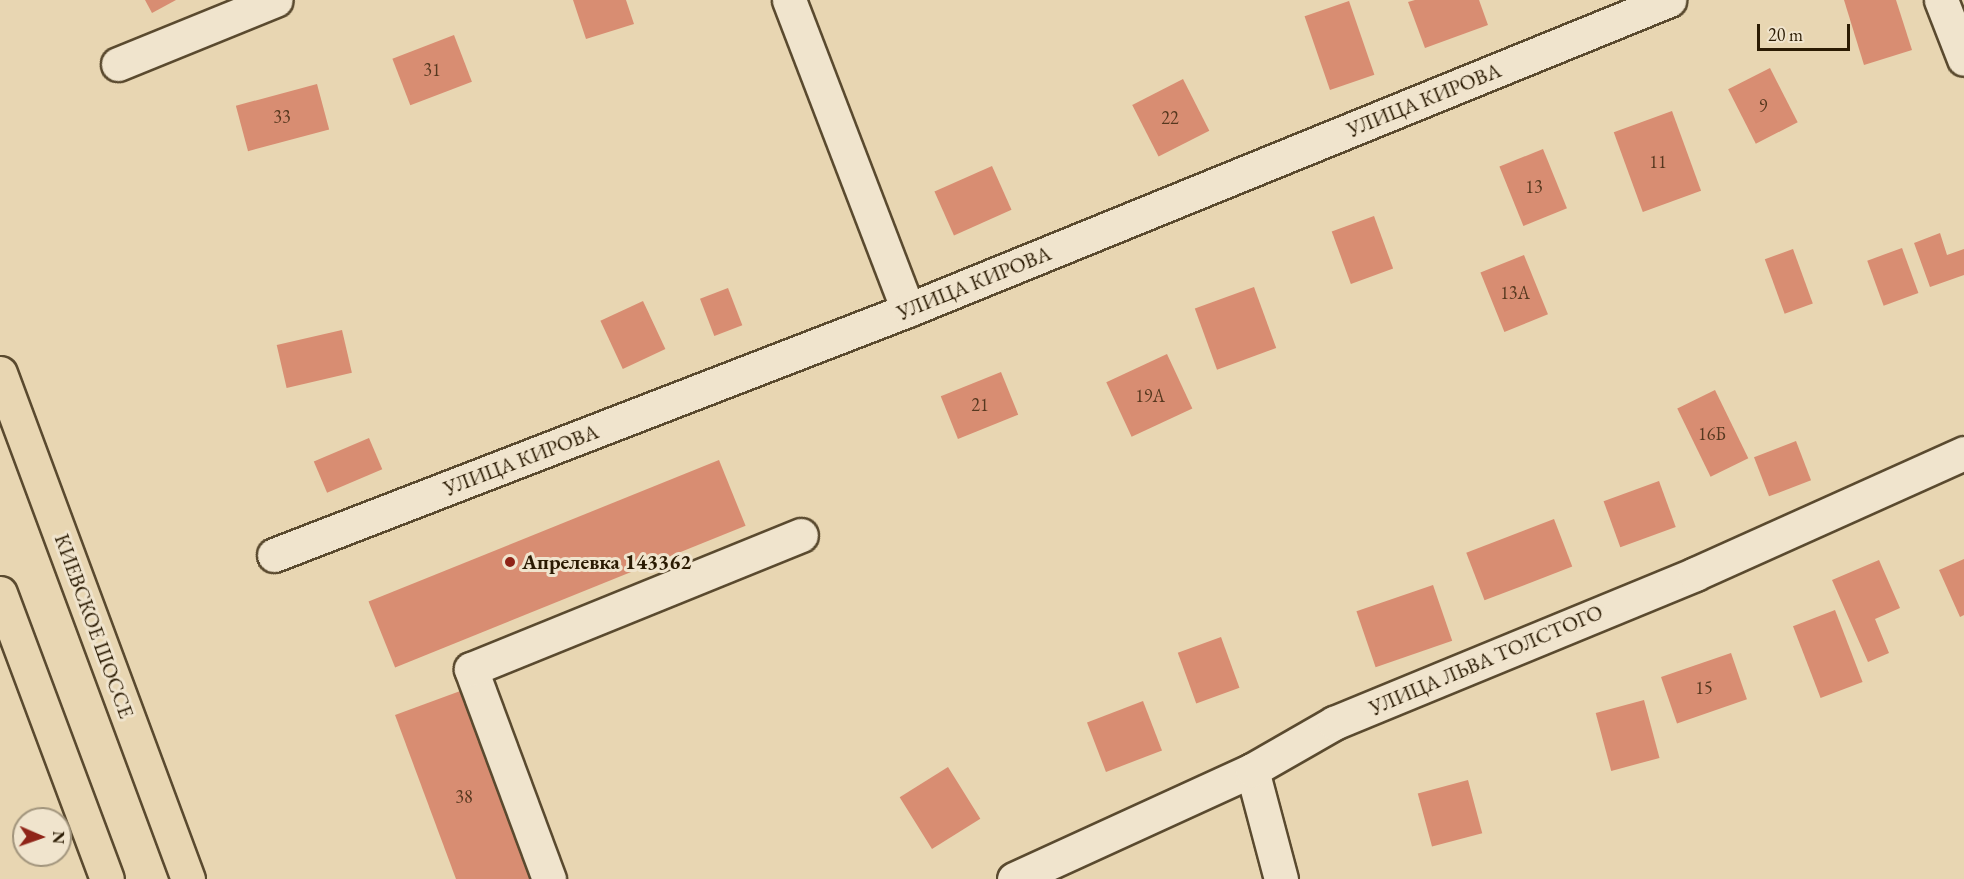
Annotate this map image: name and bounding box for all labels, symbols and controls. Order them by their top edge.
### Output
scale bar [1760,12,1853,50]
text: 20 m [1768,23,1803,46]
street label: УЛИЦА КИРОВА [1343,58,1505,142]
house number: 31 [423,59,441,81]
house number: 9 [1759,95,1767,117]
house number: 33 [273,106,291,128]
house number: 22 [1161,107,1179,129]
house number: 11 [1649,151,1667,173]
house number: 13 [1525,176,1543,198]
street label: УЛИЦА КИРОВА [893,241,1055,325]
house number: 13А [1500,282,1530,304]
house number: 19А [1135,385,1165,407]
house number: 21 [971,394,989,416]
street label: УЛИЦА КИРОВА [440,419,602,501]
house number: 16Б [1698,423,1726,445]
street label: КИЕВСКОЕ ШОССЕ [49,530,139,722]
place label: Апрелевка 143362 [522,549,691,575]
marker: Апрелевка 143362 [503,555,517,569]
street label: УЛИЦА ЛЬВА ТОЛСТОГО [1365,599,1607,721]
house number: 15 [1695,677,1713,699]
house number: 38 [455,786,473,808]
north arrow [12,807,72,867]
text: N [48,831,69,844]

